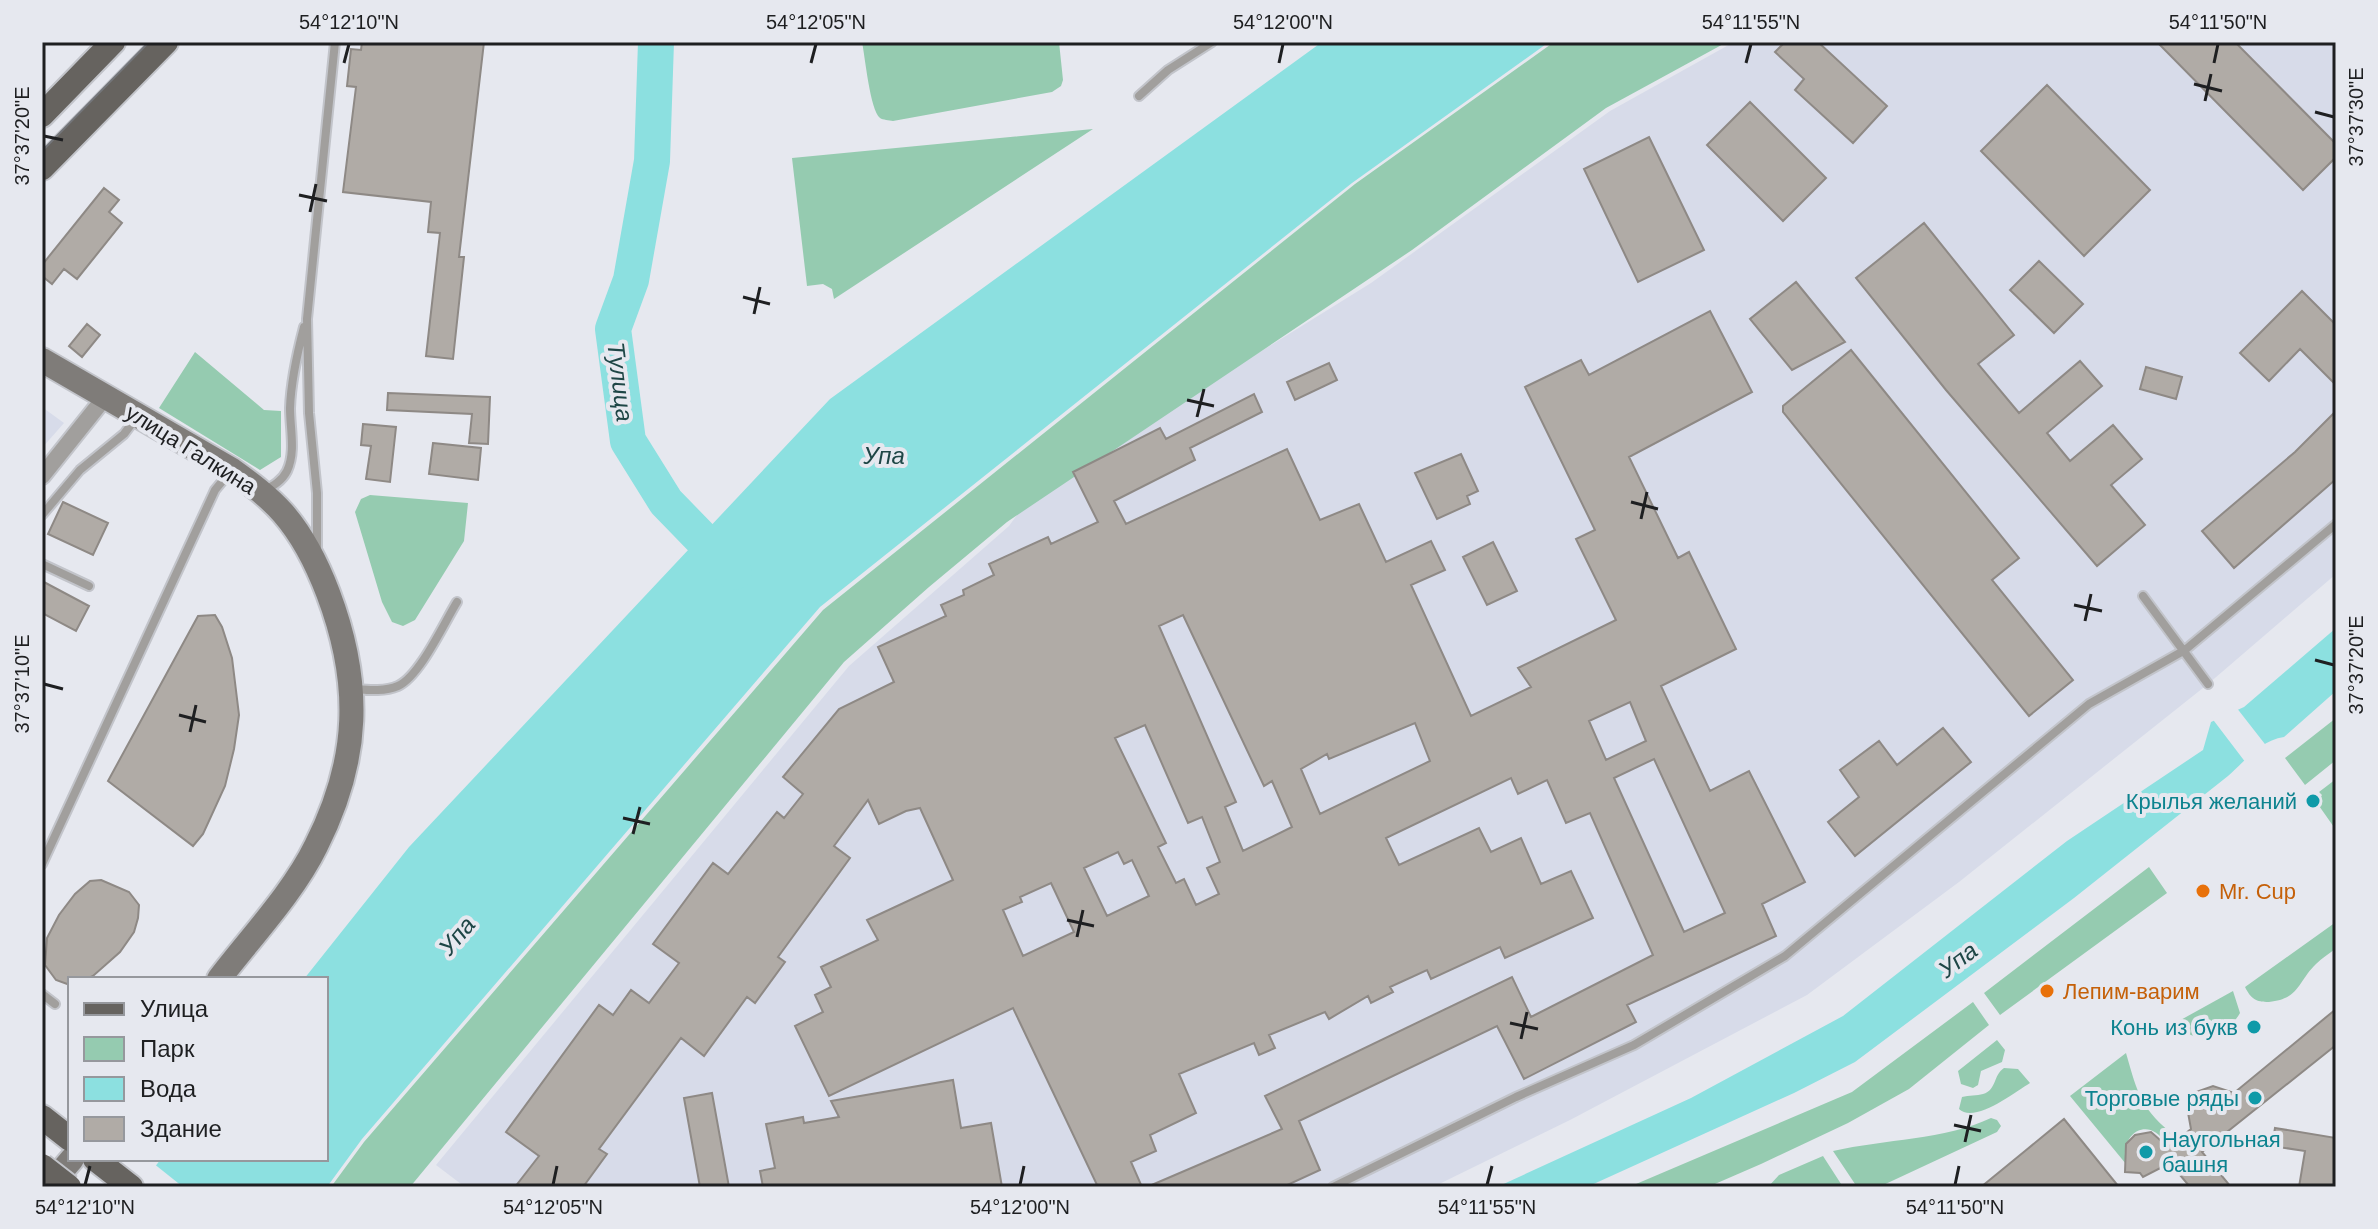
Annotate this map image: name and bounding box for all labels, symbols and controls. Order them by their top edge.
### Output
text: 54°12'10"N [299,11,399,33]
text: 54°12'05"N [766,11,866,33]
text: 54°12'00"N [1233,11,1333,33]
text: 54°11'55"N [1702,11,1800,33]
text: 54°11'50"N [2169,11,2267,33]
text: 37°37'30"E [2345,68,2367,167]
text: 37°37'20"E [11,87,33,186]
water label: Тулица [602,341,639,423]
street label: улица Галкина [121,399,261,500]
water label: Упа [862,442,905,469]
text: 37°37'20"E [2345,616,2367,715]
text: 37°37'10"E [11,635,33,734]
place label: Крылья желаний [2126,789,2297,814]
marker: Крылья желаний [2304,792,2322,810]
place label: Mr. Cup [2219,879,2296,904]
marker: Mr. Cup [2194,882,2212,900]
water label: Упа [432,911,480,961]
water label: Упа [1932,936,1982,984]
legend [68,977,328,1161]
place label: Лепим-варим [2063,979,2200,1004]
marker: Лепим-варим [2038,982,2056,1000]
text: Улица [140,995,209,1022]
place label: Конь из букв [2110,1015,2238,1040]
marker: Конь из букв [2245,1018,2263,1036]
text: Парк [140,1035,195,1062]
text: Вода [140,1075,197,1102]
place label: Торговые ряды [2085,1086,2239,1111]
marker: Торговые ряды [2246,1089,2264,1107]
text: Здание [140,1115,222,1142]
place label: Наугольная башня [2162,1127,2281,1177]
marker: Наугольная башня [2137,1143,2155,1161]
text: 54°12'10"N [35,1196,135,1218]
text: 54°12'05"N [503,1196,603,1218]
text: 54°12'00"N [970,1196,1070,1218]
text: 54°11'55"N [1438,1196,1536,1218]
text: 54°11'50"N [1906,1196,2004,1218]

